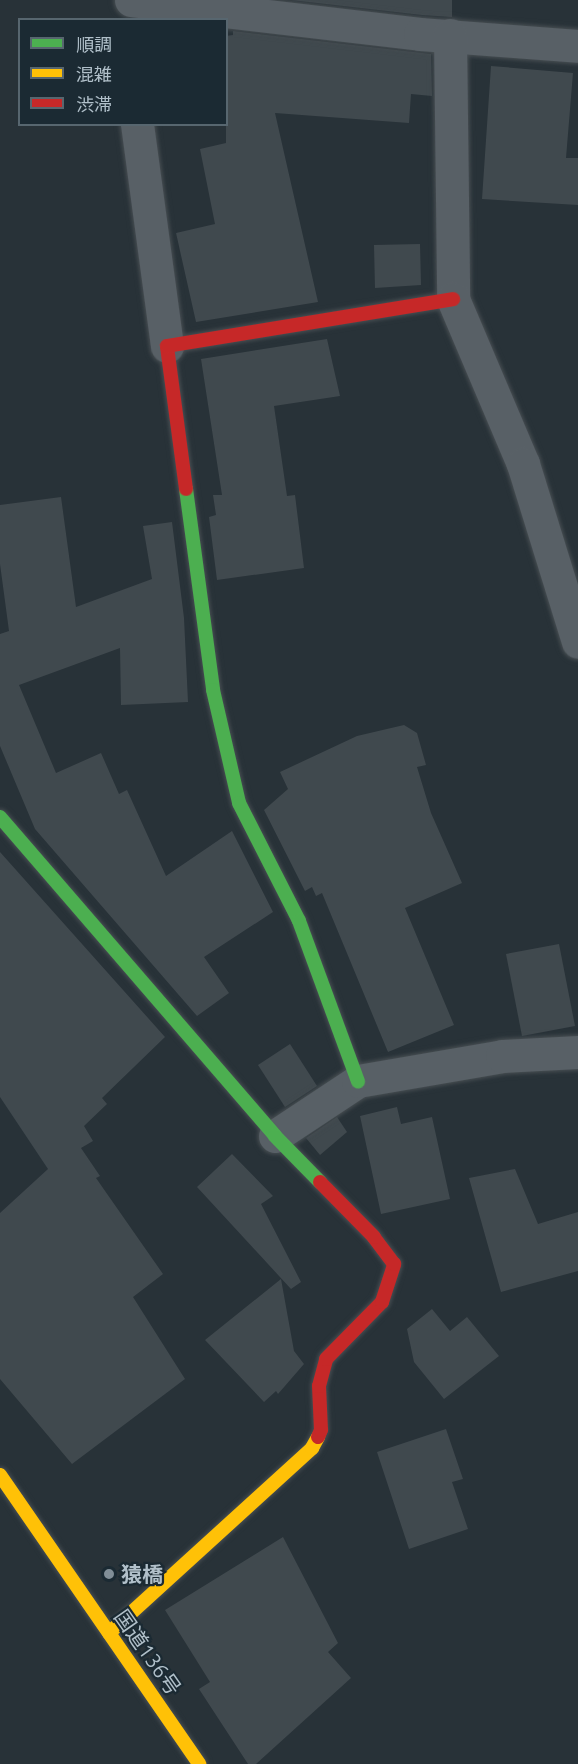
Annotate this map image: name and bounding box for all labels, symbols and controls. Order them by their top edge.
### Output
legend [18,18,228,126]
text: 順調 [76,34,112,54]
text: 混雑 [76,64,112,84]
text: 渋滞 [76,94,112,114]
place label: 猿橋 [121,1561,163,1587]
marker: 猿橋 [102,1567,116,1581]
street label: 国道136号 [109,1604,187,1700]

